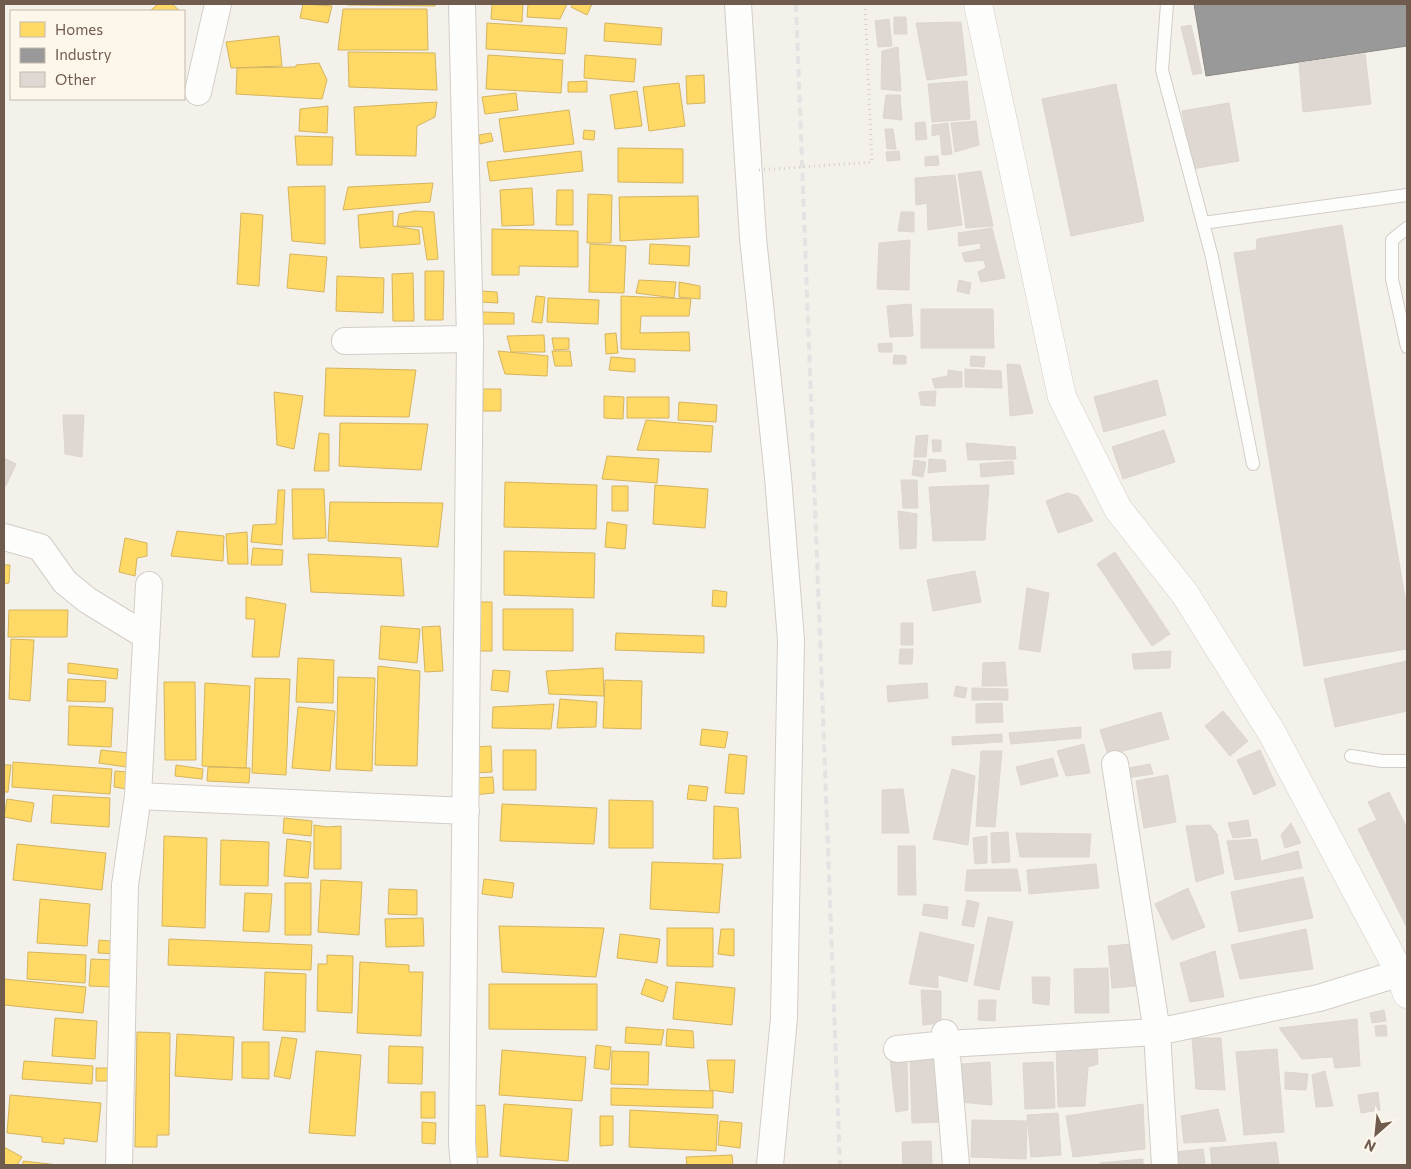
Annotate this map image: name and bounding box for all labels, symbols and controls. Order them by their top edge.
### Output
legend [10,10,185,100]
text: Homes [55,20,103,38]
text: Industry [55,45,112,63]
text: Other [55,70,96,88]
north arrow [1351,1109,1401,1159]
text: N [1361,1136,1378,1156]

